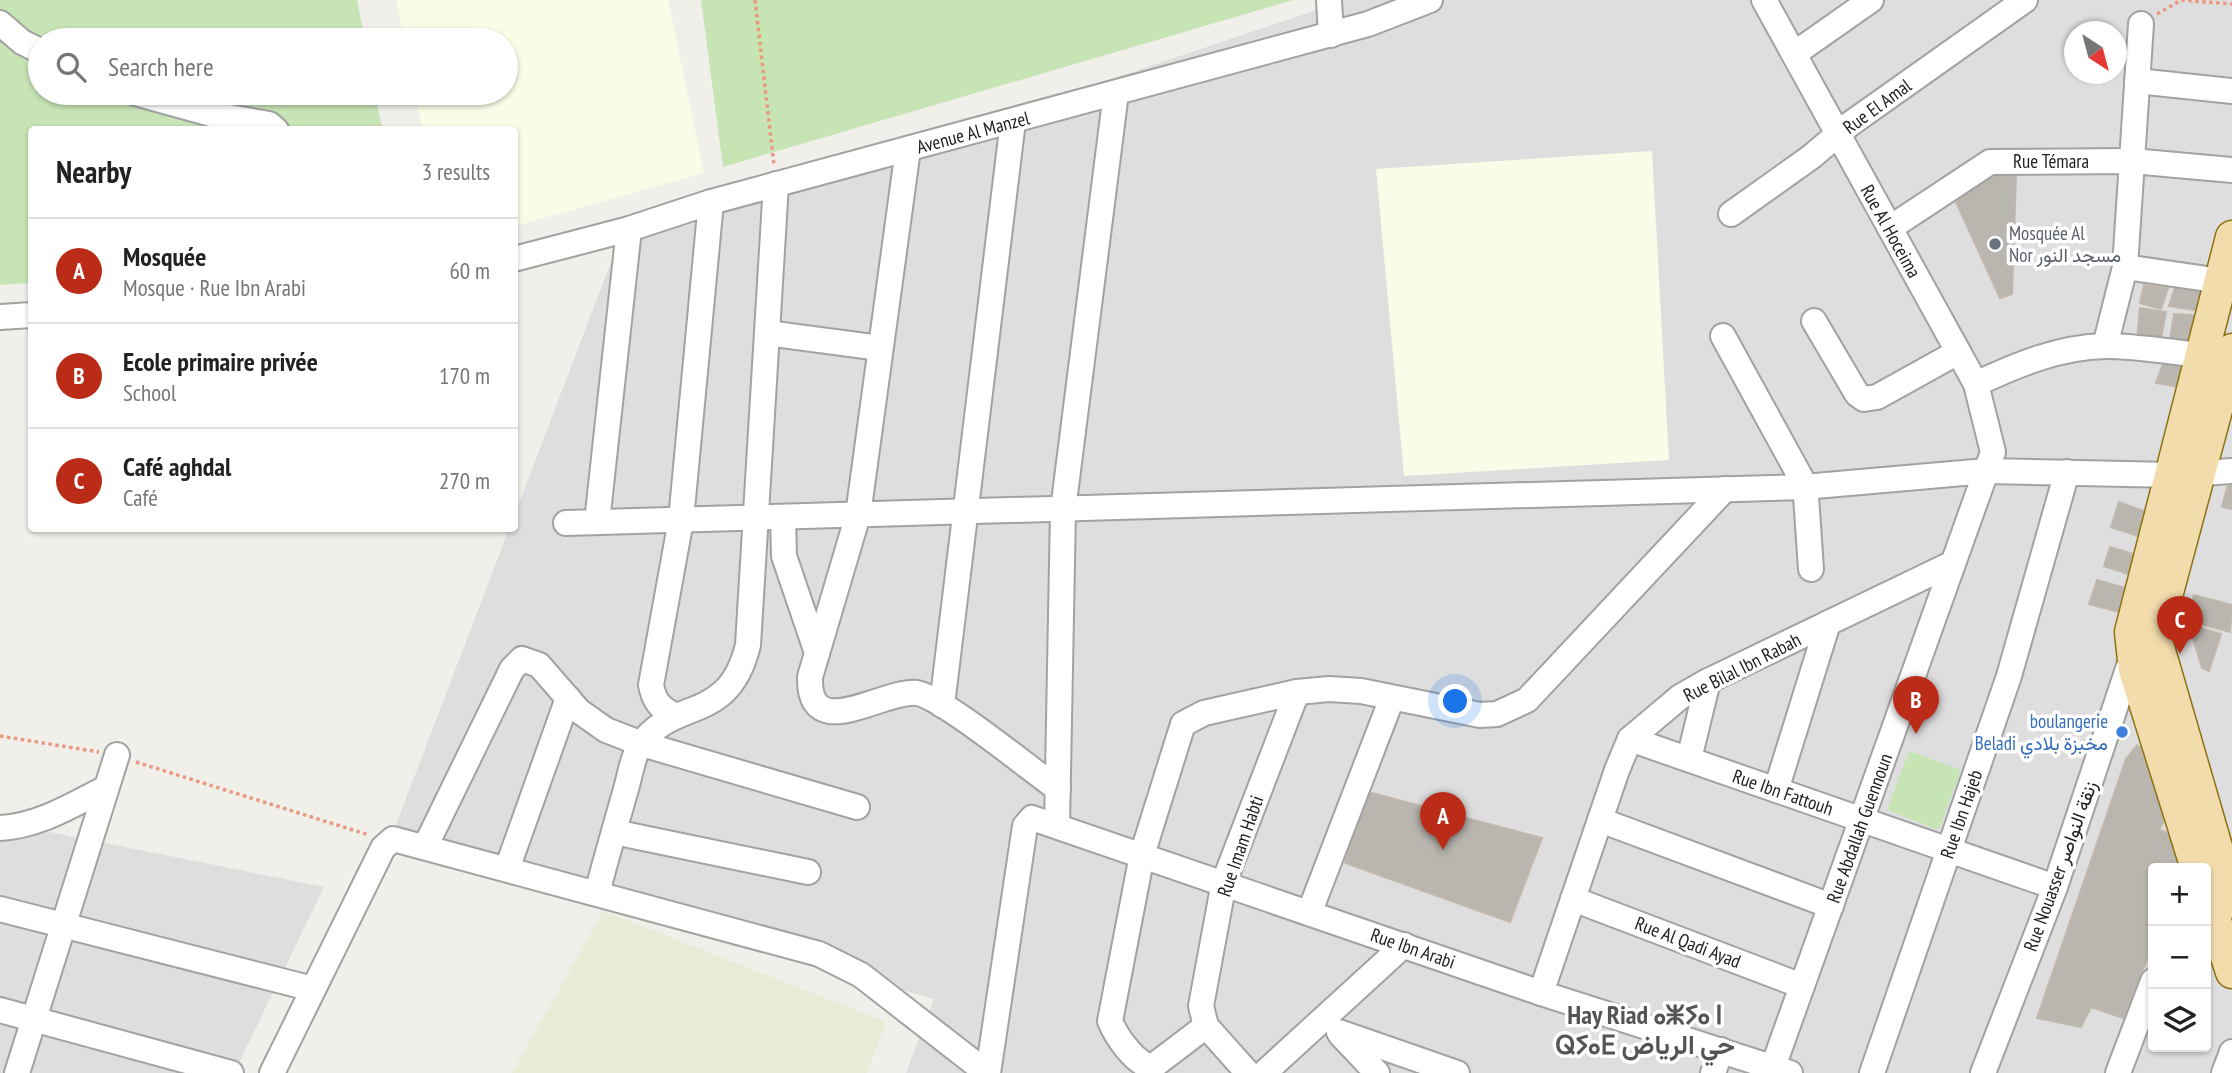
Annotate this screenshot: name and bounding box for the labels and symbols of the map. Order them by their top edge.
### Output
north arrow [2064,21,2127,84]
street label: Rue El Amal [1838,73,1916,139]
street label: Avenue Al Manzel [914,105,1033,159]
street label: Rue Témara [2013,149,2089,173]
street label: Rue Al Hoceima [1856,180,1926,282]
place label: Mosquée Al Nor مسجد النور [2009,221,2121,267]
marker: Mosquée Al Nor مسجد النور [1987,236,2003,252]
pin: C [2157,596,2203,654]
street label: Rue Bilal Ibn Rabah [1679,627,1805,707]
pin: B [1893,676,1939,734]
your location [1438,684,1472,718]
place label: boulangerie Beladi مخبزة بلادي [1975,709,2108,759]
marker: boulangerie Beladi مخبزة بلادي [2114,724,2130,740]
street label: Rue Abdallah Guennoun [1821,750,1897,906]
street label: Rue Ibn Fattouh [1730,764,1836,820]
street label: Rue Ibn Hajeb [1935,766,1987,862]
street label: Rue Nouasser زنقة النواصر [2018,777,2102,955]
street label: Rue Imam Habti [1211,792,1269,900]
pin: A [1420,792,1466,850]
street label: Rue Al Qadi Ayad [1632,911,1744,973]
street label: Rue Ibn Arabi [1368,922,1458,974]
district label: Hay Riad ⴰⵥⵢⴰ ⵏ ⵕⵢⴰⴹ حي الرياض [1555,998,1735,1067]

